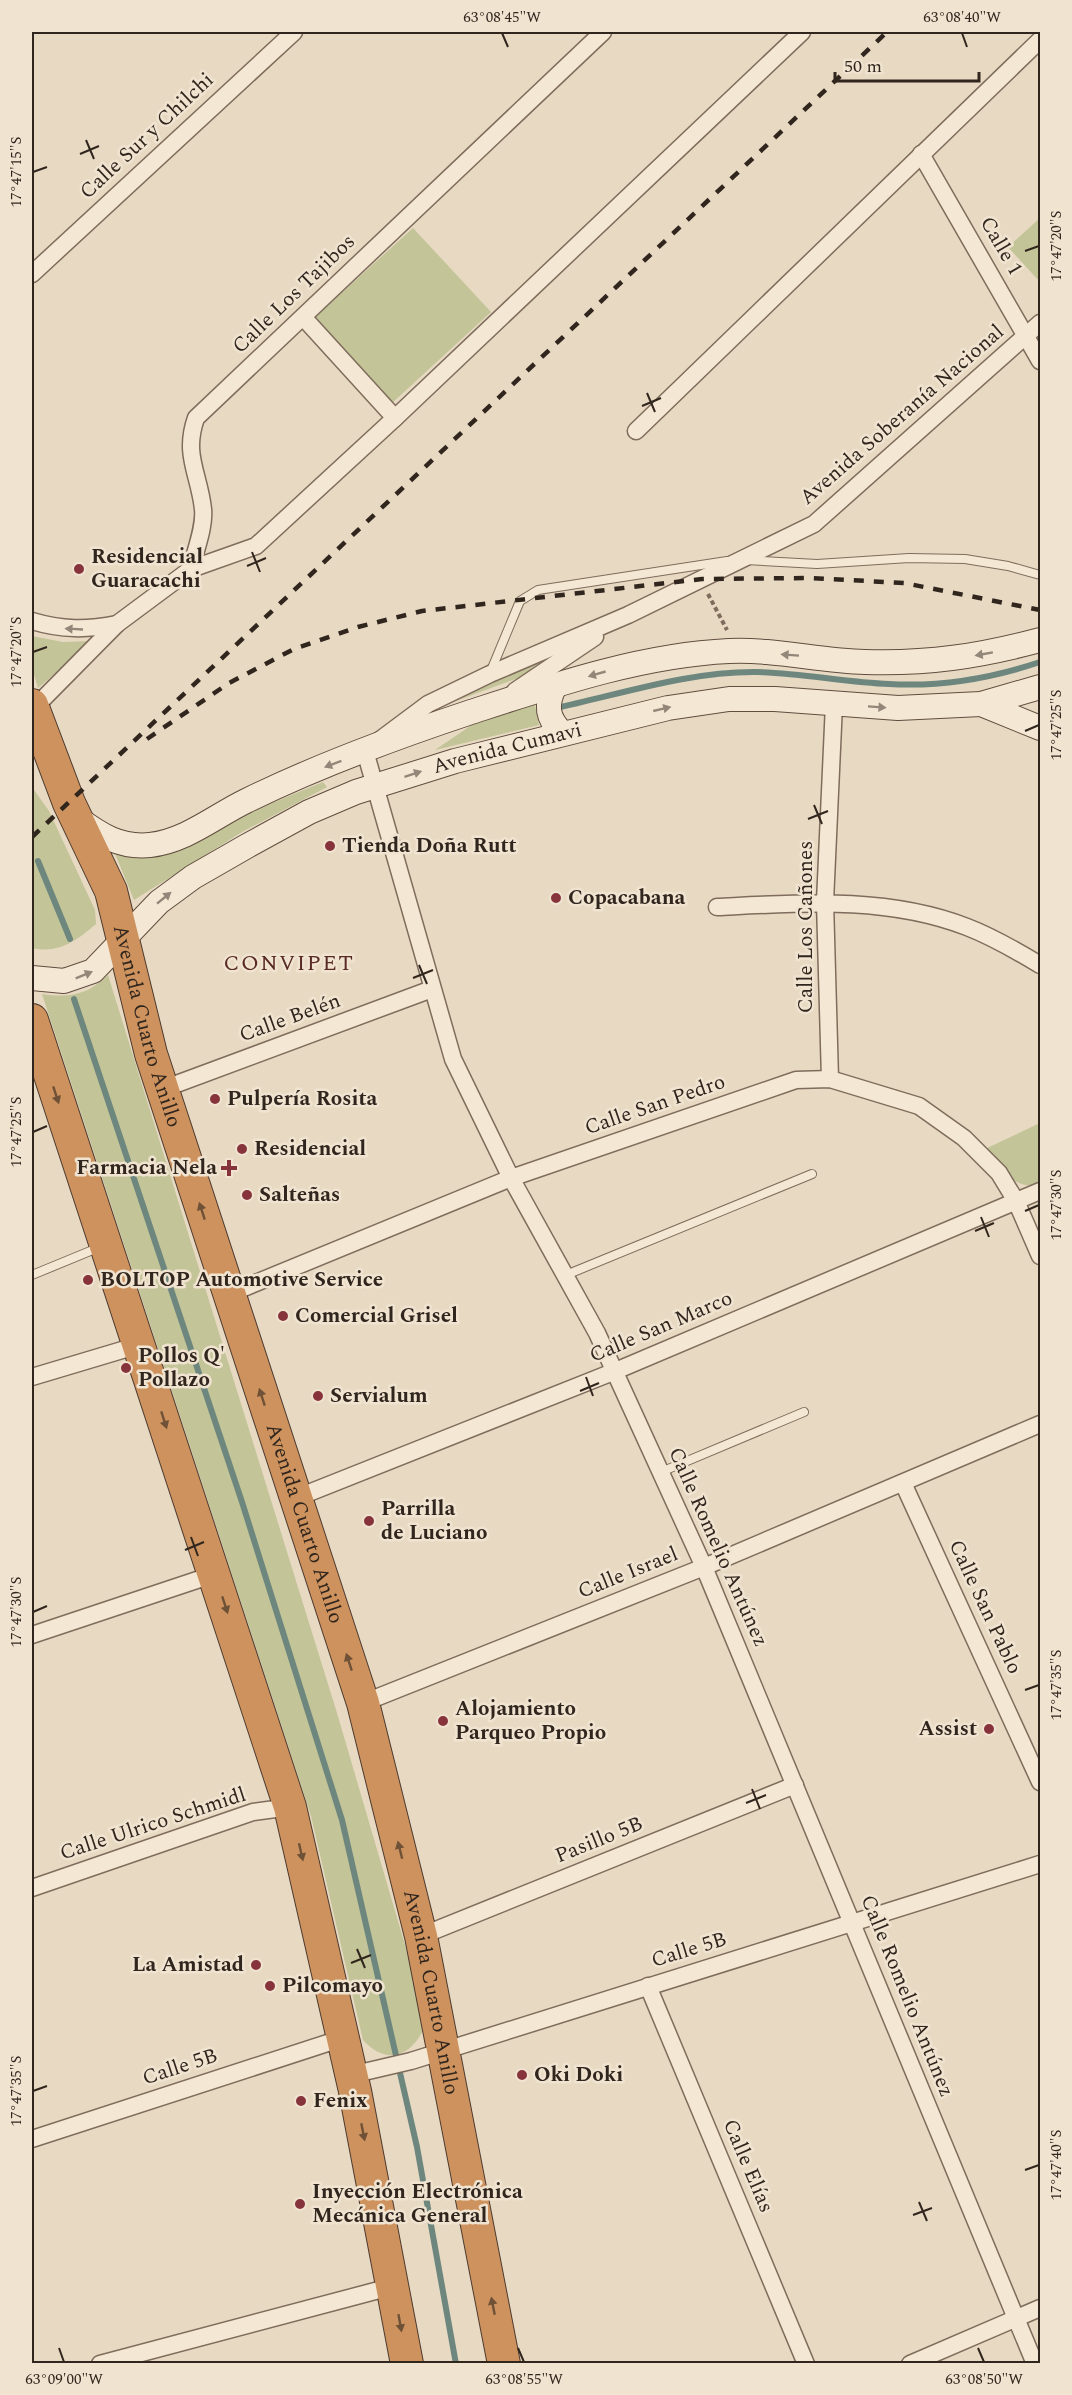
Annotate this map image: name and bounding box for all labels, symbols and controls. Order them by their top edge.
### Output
text: 63°08'45"W [463,6,541,29]
text: 63°08'40"W [923,6,1001,29]
scale bar [835,45,979,83]
text: 50 m [844,53,882,80]
street label: Calle Sur y Chilchi [73,65,221,207]
text: 17°47'15"S [5,136,28,207]
street label: Calle 1 [971,210,1031,282]
text: 17°47'20"S [1045,210,1068,281]
street label: Calle Los Tajibos [225,227,363,361]
street label: Avenida Soberanía Nacional [793,317,1011,513]
place label: Residencial Guaracachi [91,541,203,597]
marker: Residencial Guaracachi [72,562,86,576]
text: 17°47'20"S [5,616,28,687]
one-way arrow [65,625,84,634]
one-way arrow [780,650,799,660]
one-way arrow [974,650,993,659]
one-way arrow [588,670,606,680]
text: 17°47'25"S [1045,689,1068,760]
one-way arrow [868,702,887,711]
one-way arrow [653,704,671,714]
street label: Avenida Cumavi [428,714,585,783]
one-way arrow [324,759,342,769]
one-way arrow [404,769,422,779]
place label: Tienda Doña Rutt [342,830,517,862]
marker: Tienda Doña Rutt [323,839,337,853]
street label: Calle Los Cañones [790,841,822,1013]
place label: Copacabana [568,882,686,914]
marker: Copacabana [549,891,563,905]
one-way arrow [157,893,172,905]
street label: Avenida Cuarto Anillo [104,921,190,1132]
district label: CONVIPET [223,947,355,980]
one-way arrow [75,969,93,979]
street label: Calle Belén [235,985,345,1051]
street label: Calle San Pedro [580,1066,730,1144]
place label: Pulpería Rosita [227,1083,378,1115]
one-way arrow [52,1086,62,1104]
marker: Pulpería Rosita [208,1092,222,1106]
text: 17°47'25"S [5,1096,28,1167]
place label: Residencial [254,1133,366,1165]
marker: Residencial [235,1142,249,1156]
place label: Farmacia Nela [76,1152,217,1184]
marker: Farmacia Nela [222,1161,236,1175]
text: 17°47'30"S [1045,1169,1068,1240]
place label: Salteñas [259,1179,340,1211]
marker: Salteñas [240,1188,254,1202]
one-way arrow [197,1202,206,1220]
place label: BOLTOP Automotive Service [100,1264,383,1296]
marker: BOLTOP Automotive Service [81,1273,95,1287]
street label: Calle San Marco [584,1282,738,1372]
place label: Comercial Grisel [295,1300,458,1332]
marker: Comercial Grisel [276,1309,290,1323]
place label: Pollos Q' Pollazo [138,1340,225,1396]
marker: Pollos Q' Pollazo [119,1361,133,1375]
place label: Servialum [330,1380,428,1412]
one-way arrow [257,1388,267,1406]
marker: Servialum [311,1389,325,1403]
one-way arrow [160,1411,169,1429]
street label: Avenida Cuarto Anillo [257,1419,352,1628]
street label: Calle Romelio Antúnez [660,1442,776,1652]
place label: Parrilla de Luciano [381,1493,487,1549]
marker: Parrilla de Luciano [362,1514,376,1528]
street label: Calle San Pablo [940,1535,1030,1679]
street label: Calle Israel [573,1538,683,1608]
text: 17°47'30"S [5,1576,28,1647]
one-way arrow [221,1596,230,1614]
text: 17°47'35"S [1045,1649,1068,1720]
one-way arrow [344,1653,353,1671]
place label: Alojamiento Parqueo Propio [455,1693,606,1749]
place label: Assist [919,1713,977,1745]
marker: Alojamiento Parqueo Propio [436,1714,450,1728]
marker: Assist [982,1722,996,1736]
street label: Calle Ulrico Schmidl [56,1779,250,1869]
street label: Pasillo 5B [550,1808,648,1872]
one-way arrow [394,1841,404,1859]
one-way arrow [296,1843,306,1861]
street label: Avenida Cuarto Anillo [394,1886,467,2098]
street label: Calle Romelio Antúnez [852,1890,962,2102]
street label: Calle 5B [647,1923,731,1977]
place label: La Amistad [132,1949,244,1981]
marker: La Amistad [249,1958,263,1972]
place label: Pilcomayo [282,1970,383,2002]
marker: Pilcomayo [263,1979,277,1993]
street label: Calle 5B [138,2040,222,2094]
text: 17°47'35"S [5,2055,28,2126]
place label: Oki Doki [534,2059,623,2091]
marker: Oki Doki [515,2068,529,2082]
place label: Fenix [313,2085,368,2117]
marker: Fenix [294,2094,308,2108]
street label: Calle Elías [714,2114,782,2218]
one-way arrow [359,2123,368,2142]
text: 17°47'40"S [1045,2129,1068,2200]
place label: Inyección Electrónica Mecánica General [312,2176,523,2232]
marker: Inyección Electrónica Mecánica General [293,2197,307,2211]
one-way arrow [488,2296,497,2315]
one-way arrow [396,2314,405,2333]
text: 63°09'00"W [25,2368,103,2391]
text: 63°08'55"W [485,2368,563,2391]
text: 63°08'50"W [945,2368,1023,2391]

